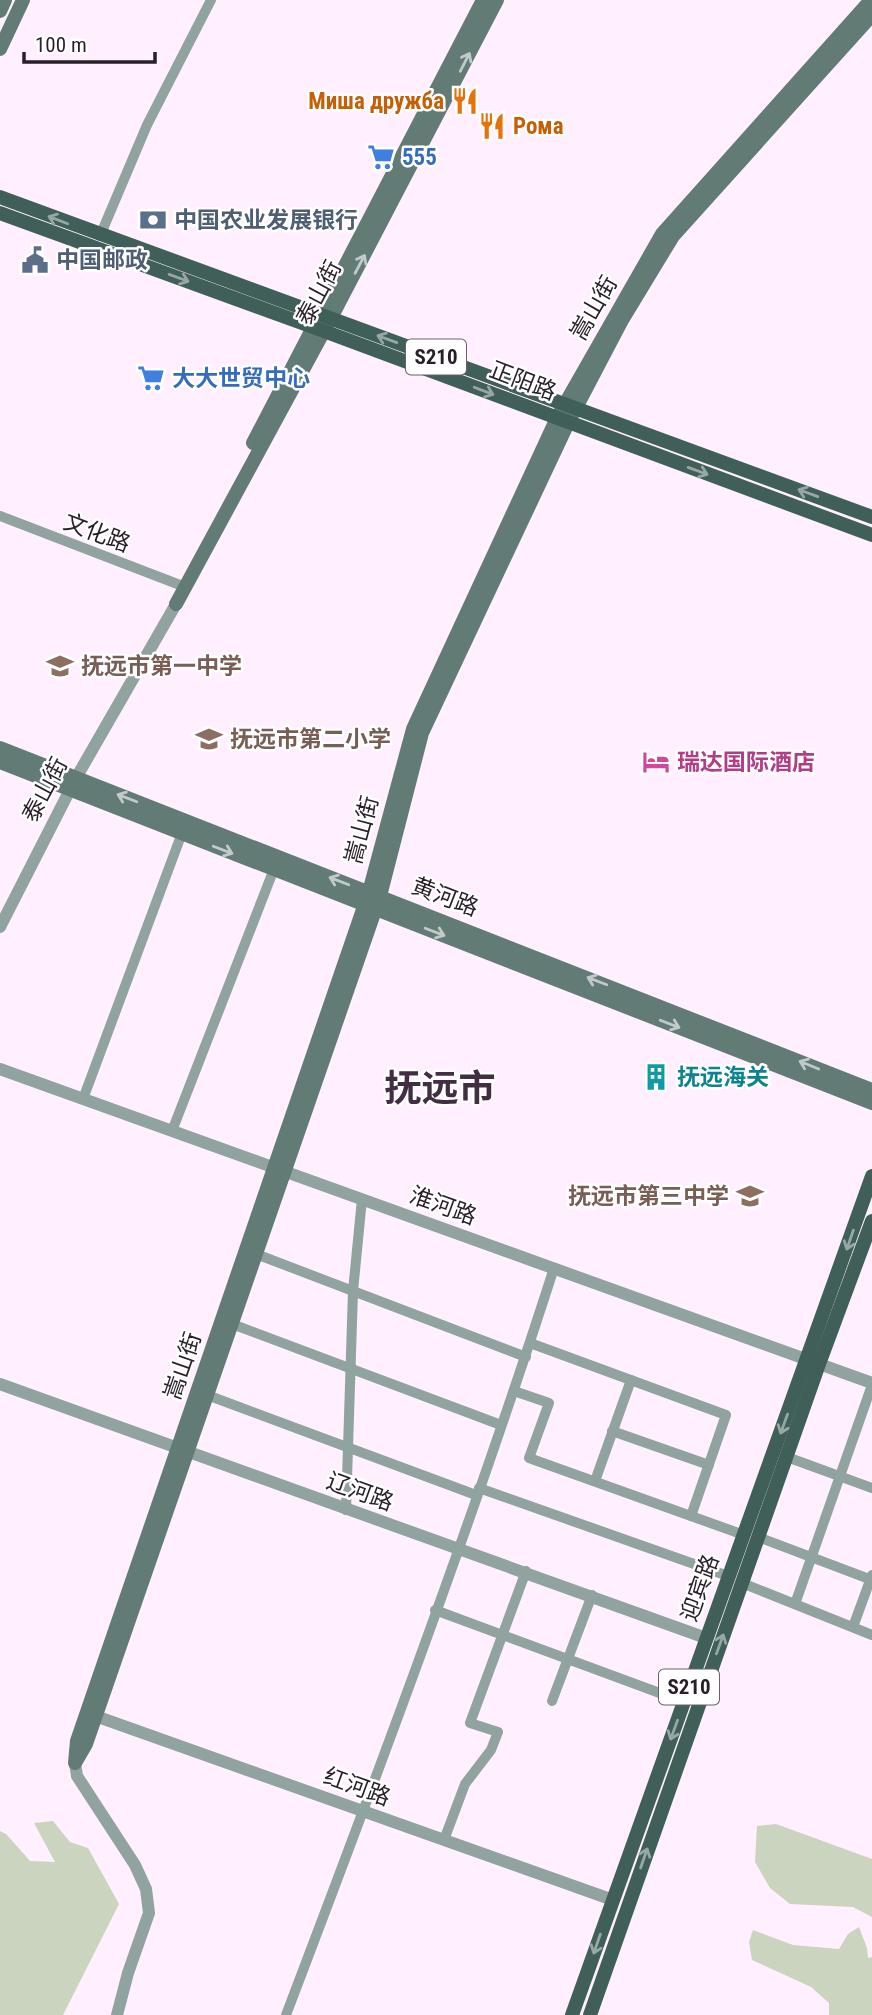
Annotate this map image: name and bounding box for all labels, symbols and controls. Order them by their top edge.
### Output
scale bar [24,21,156,65]
text: 100 m [35,33,87,57]
one-way arrow [458,52,472,73]
restaurant icon: Миша дружба [450,86,480,116]
place label: Миша дружба [308,88,444,115]
restaurant icon: Рома [477,111,507,141]
place label: Рома [513,113,564,140]
supermarket icon: 555 [366,142,396,172]
place label: 555 [402,144,437,171]
bank icon: 中国农业发展银行 [138,205,168,235]
place label: 中国农业发展银行 [174,207,358,234]
one-way arrow [48,212,70,225]
public building icon: 中国邮政 [20,245,50,275]
place label: 中国邮政 [56,247,148,274]
one-way arrow [354,254,367,275]
street label: 泰山街 [291,256,347,330]
street label: 嵩山街 [565,271,623,345]
one-way arrow [168,273,190,285]
one-way arrow [377,332,399,344]
road number: S210 [406,340,466,374]
street label: 正阳路 [486,356,560,406]
supermarket icon: 大大世贸中心 [136,363,166,393]
place label: 大大世贸中心 [172,365,310,392]
one-way arrow [473,386,495,399]
one-way arrow [686,465,708,478]
one-way arrow [797,486,819,498]
street label: 文化路 [60,508,134,558]
school or university icon: 抚远市第一中学 [45,651,75,681]
place label: 抚远市第一中学 [81,653,242,680]
school or university icon: 抚远市第二小学 [194,724,224,754]
place label: 抚远市第二小学 [230,726,391,753]
hotel icon: 瑞达国际酒店 [641,747,671,777]
place label: 瑞达国际酒店 [677,749,815,776]
street label: 泰山街 [17,753,73,827]
one-way arrow [117,790,139,803]
street label: 嵩山街 [340,793,384,867]
one-way arrow [212,844,234,857]
street label: 黄河路 [408,872,482,922]
one-way arrow [329,873,351,886]
one-way arrow [424,927,446,940]
one-way arrow [587,973,608,986]
one-way arrow [659,1018,680,1031]
one-way arrow [798,1057,820,1070]
building icon: 抚远海关 [641,1062,671,1092]
place label: 抚远海关 [677,1064,769,1091]
district label: 抚远市 [385,1067,496,1110]
school or university icon: 抚远市第三中学 [735,1181,765,1211]
street label: 淮河路 [406,1182,480,1230]
place label: 抚远市第三中学 [568,1183,729,1210]
one-way arrow [842,1229,855,1251]
street label: 嵩山街 [159,1329,207,1403]
one-way arrow [777,1412,790,1434]
street label: 辽河路 [323,1468,397,1516]
street label: 迎宾路 [676,1551,724,1625]
one-way arrow [715,1633,727,1655]
road number: S210 [659,1670,719,1704]
one-way arrow [666,1718,679,1740]
street label: 红河路 [320,1763,394,1811]
one-way arrow [639,1847,651,1869]
one-way arrow [590,1933,602,1955]

